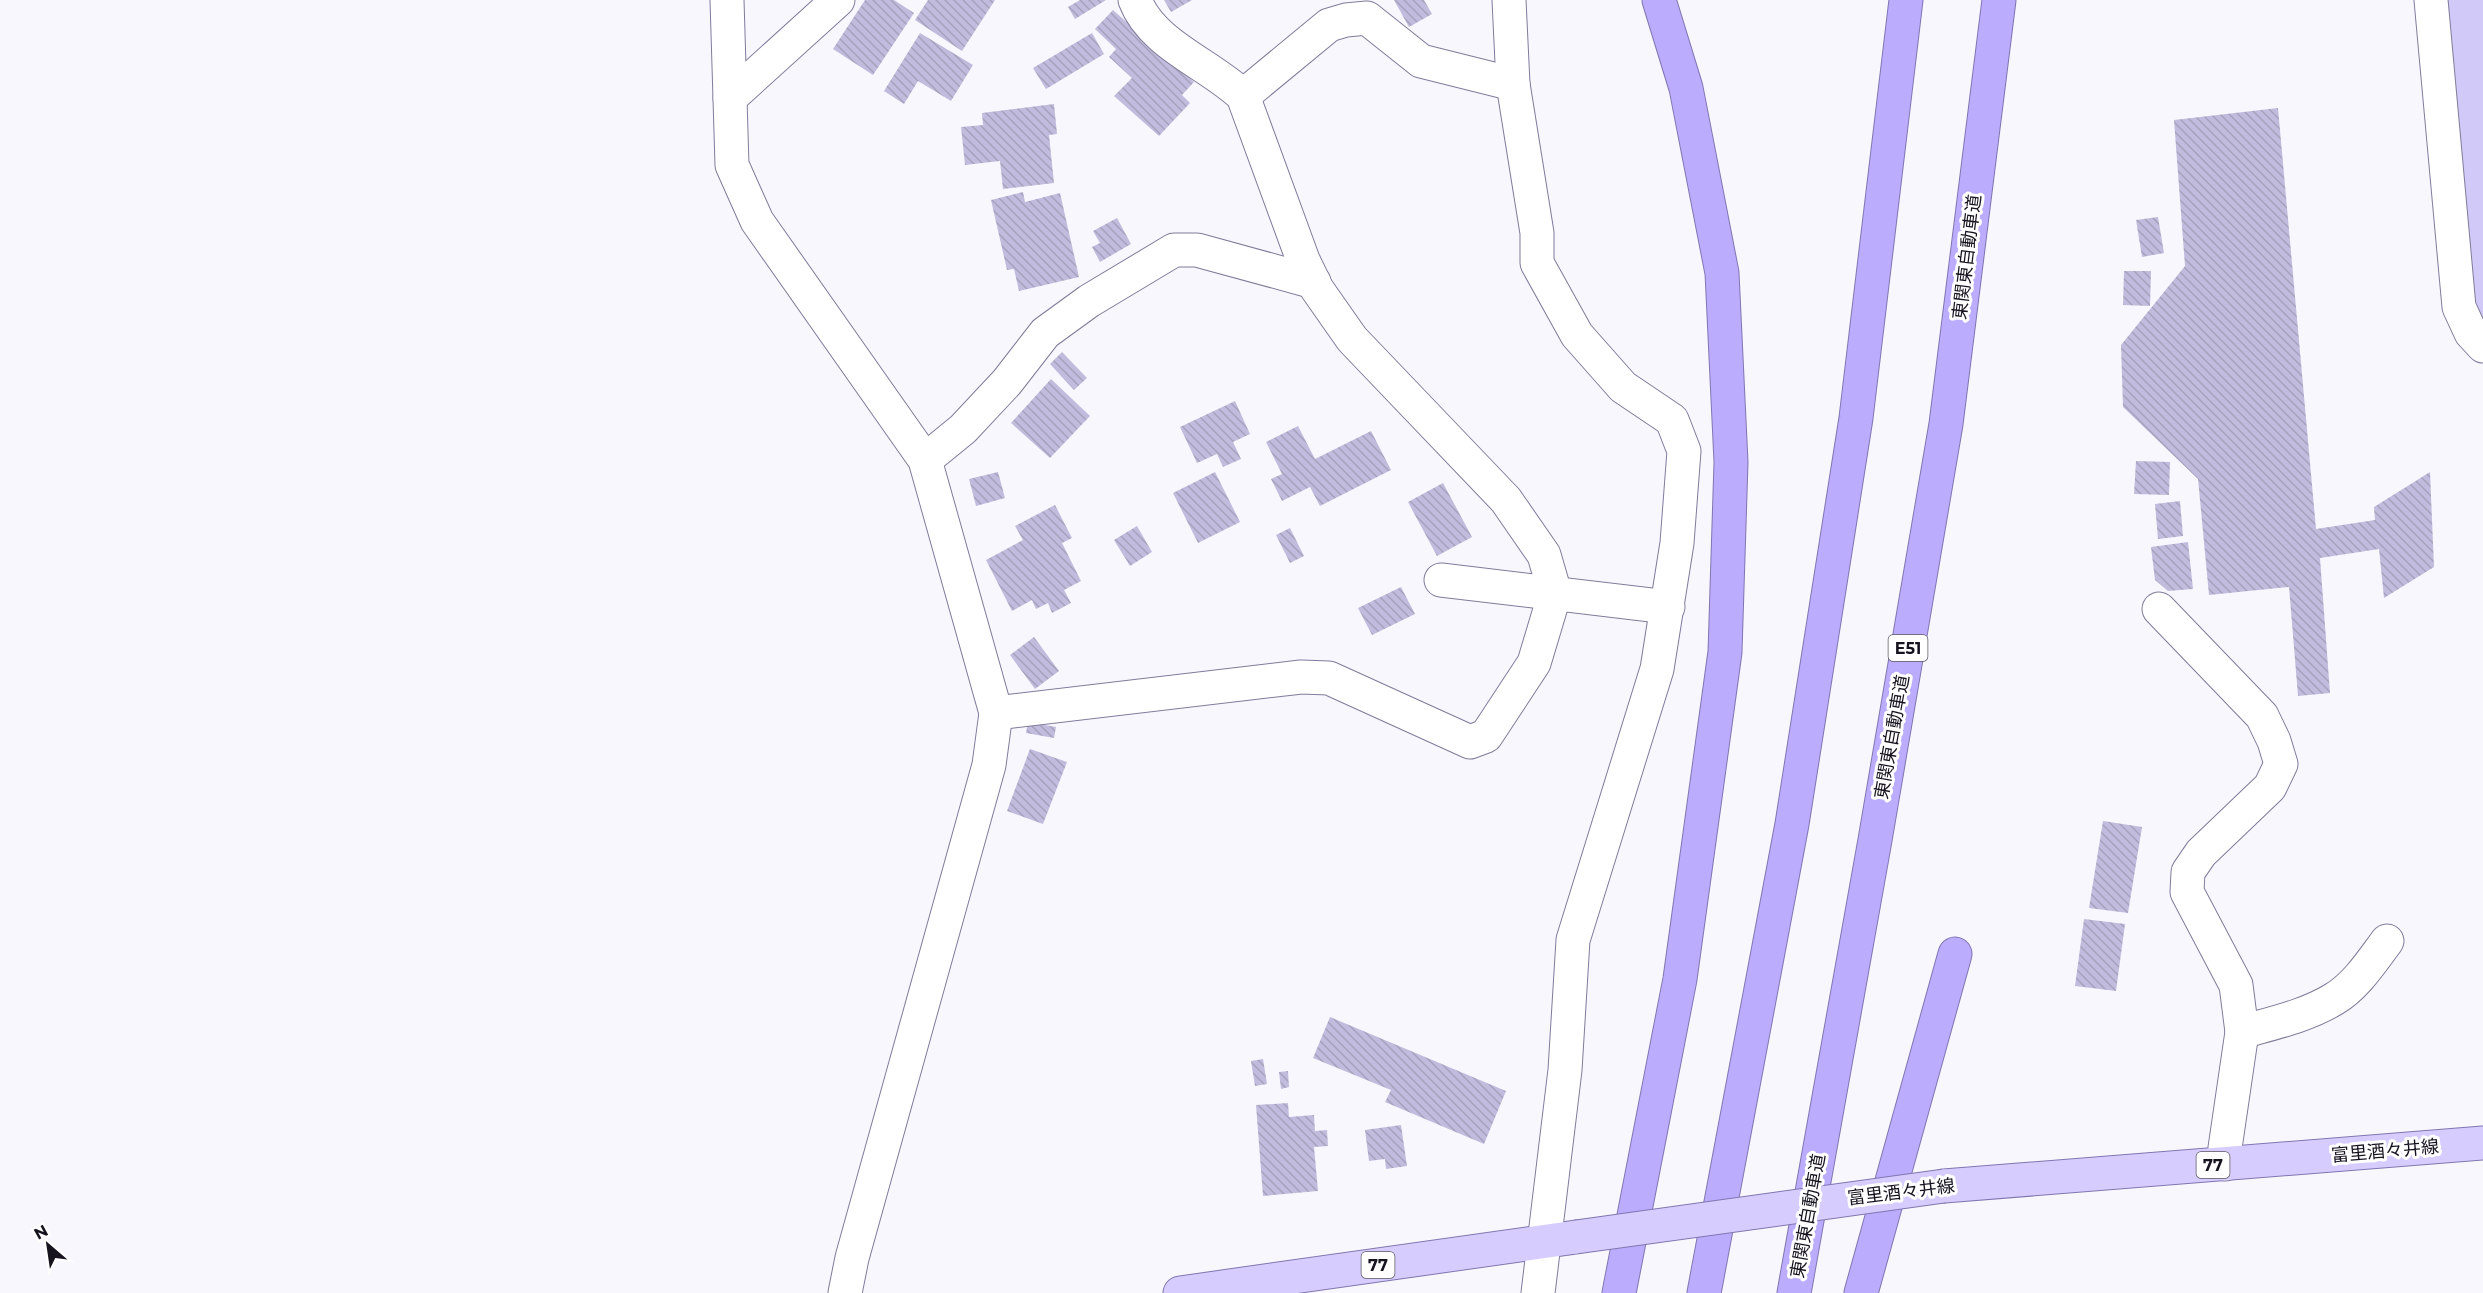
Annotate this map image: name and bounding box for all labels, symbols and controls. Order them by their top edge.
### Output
street label: 東関東自動車道 [1948,193,1986,321]
road number: E51 [1888,635,1928,661]
street label: 東関東自動車道 [1870,673,1914,801]
street label: 富里酒々井線 [2330,1135,2440,1167]
street label: 東関東自動車道 [1786,1152,1830,1280]
road number: 77 [2196,1152,2230,1178]
street label: 富里酒々井線 [1846,1175,1956,1209]
north arrow [18,1215,78,1275]
text: N [31,1221,51,1244]
road number: 77 [1362,1252,1394,1278]

